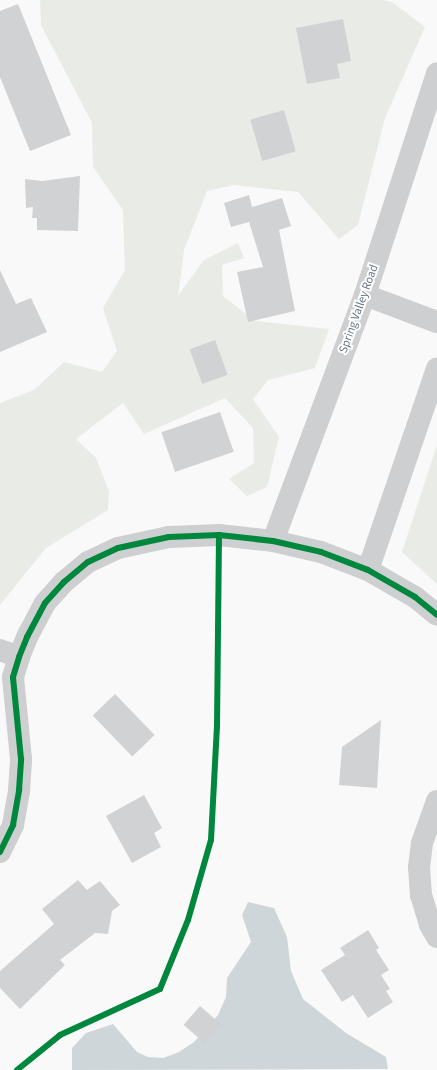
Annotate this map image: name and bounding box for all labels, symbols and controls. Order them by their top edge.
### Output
street label: Spring Valley Road [336,263,382,355]

